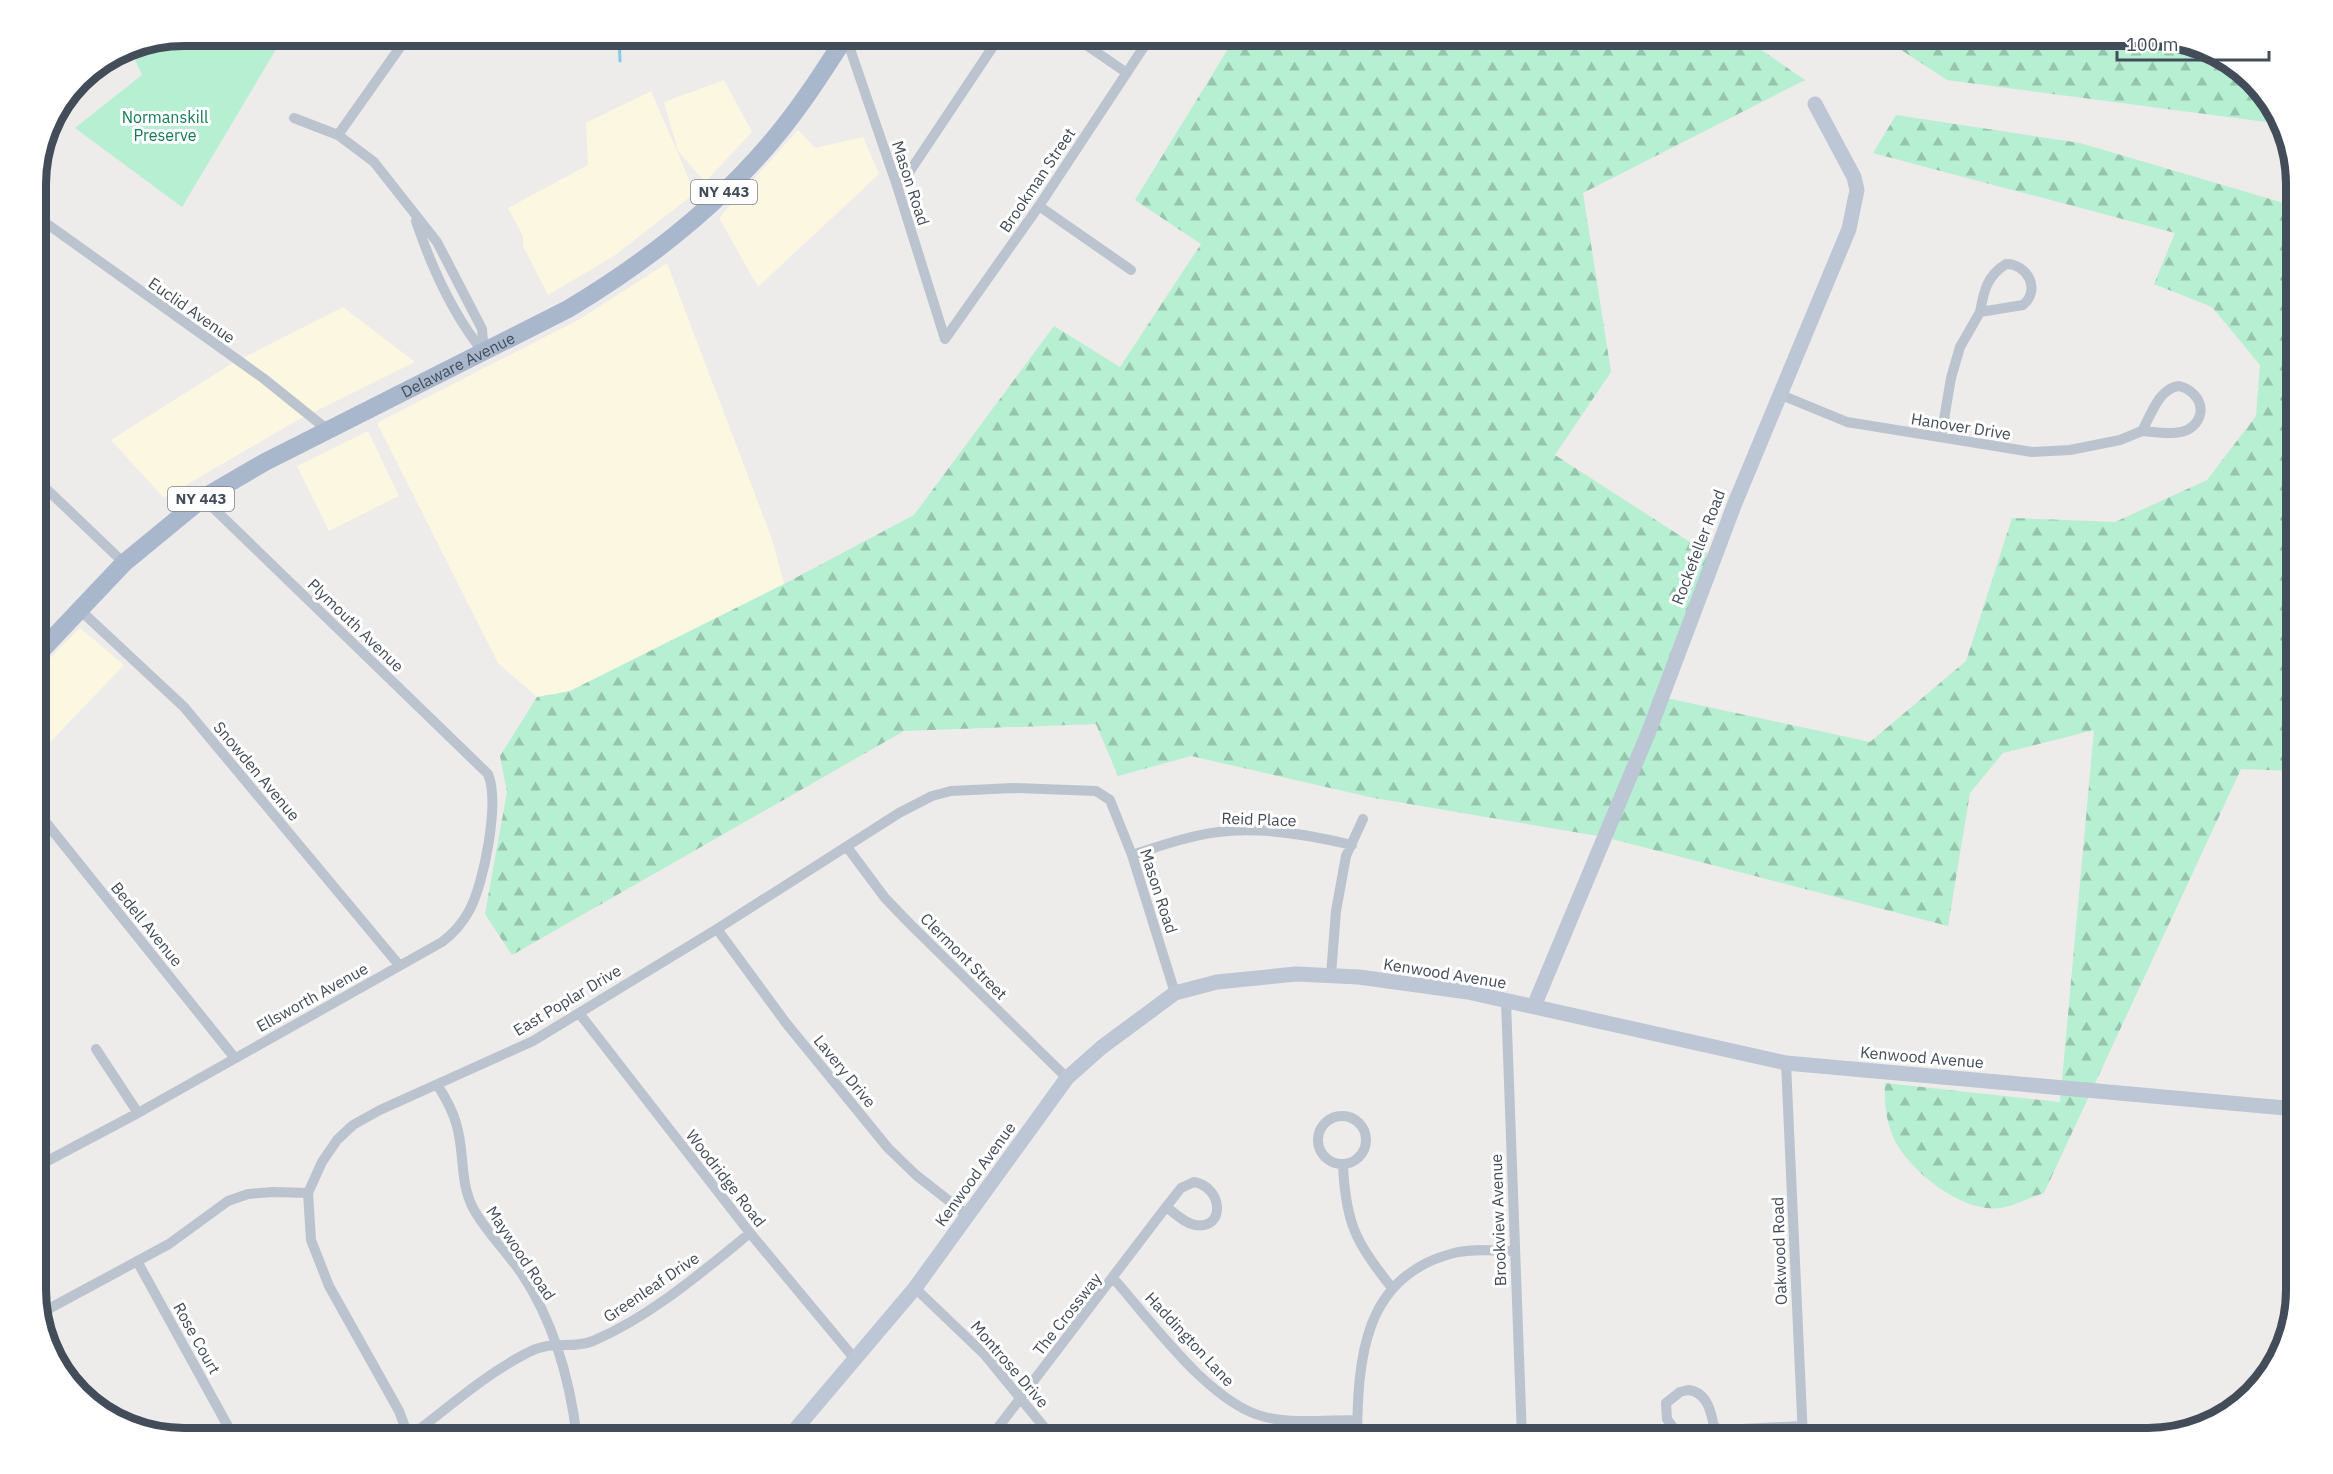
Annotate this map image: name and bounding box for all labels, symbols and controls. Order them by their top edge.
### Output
scale bar [2117,24,2268,62]
text: 100 m [2126,33,2178,56]
park label: Normanskill Preserve [122,107,208,145]
street label: Brookman Street [995,124,1079,236]
street label: Mason Road [888,138,934,228]
road number: NY 443 [691,180,757,204]
street label: Euclid Avenue [145,273,239,347]
street label: Delaware Avenue [398,327,518,402]
street label: Hanover Drive [1910,408,2013,444]
road number: NY 443 [168,487,234,511]
street label: Rockefeller Road [1667,487,1729,607]
street label: Plymouth Avenue [304,574,408,676]
street label: Snowden Avenue [210,717,305,825]
street label: Reid Place [1221,808,1297,830]
street label: Mason Road [1136,846,1182,936]
street label: Bedell Avenue [107,878,187,971]
street label: Clermont Street [917,909,1011,1003]
street label: Kenwood Avenue [1382,953,1508,993]
street label: Ellsworth Avenue [253,958,372,1036]
street label: East Poplar Drive [509,960,625,1040]
street label: Lavery Drive [810,1031,881,1112]
street label: Kenwood Avenue [1859,1042,1985,1072]
street label: Kenwood Avenue [930,1118,1020,1230]
street label: Woodridge Road [682,1125,770,1231]
street label: Brookview Avenue [1486,1153,1510,1287]
street label: Oakwood Road [1767,1197,1791,1305]
street label: Maywood Road [482,1202,560,1304]
street label: Greenleaf Drive [599,1247,703,1326]
street label: The Crossway [1029,1269,1105,1359]
street label: Haddington Lane [1141,1288,1239,1390]
street label: Rose Court [169,1299,225,1377]
street label: Montrose Drive [967,1316,1053,1412]

